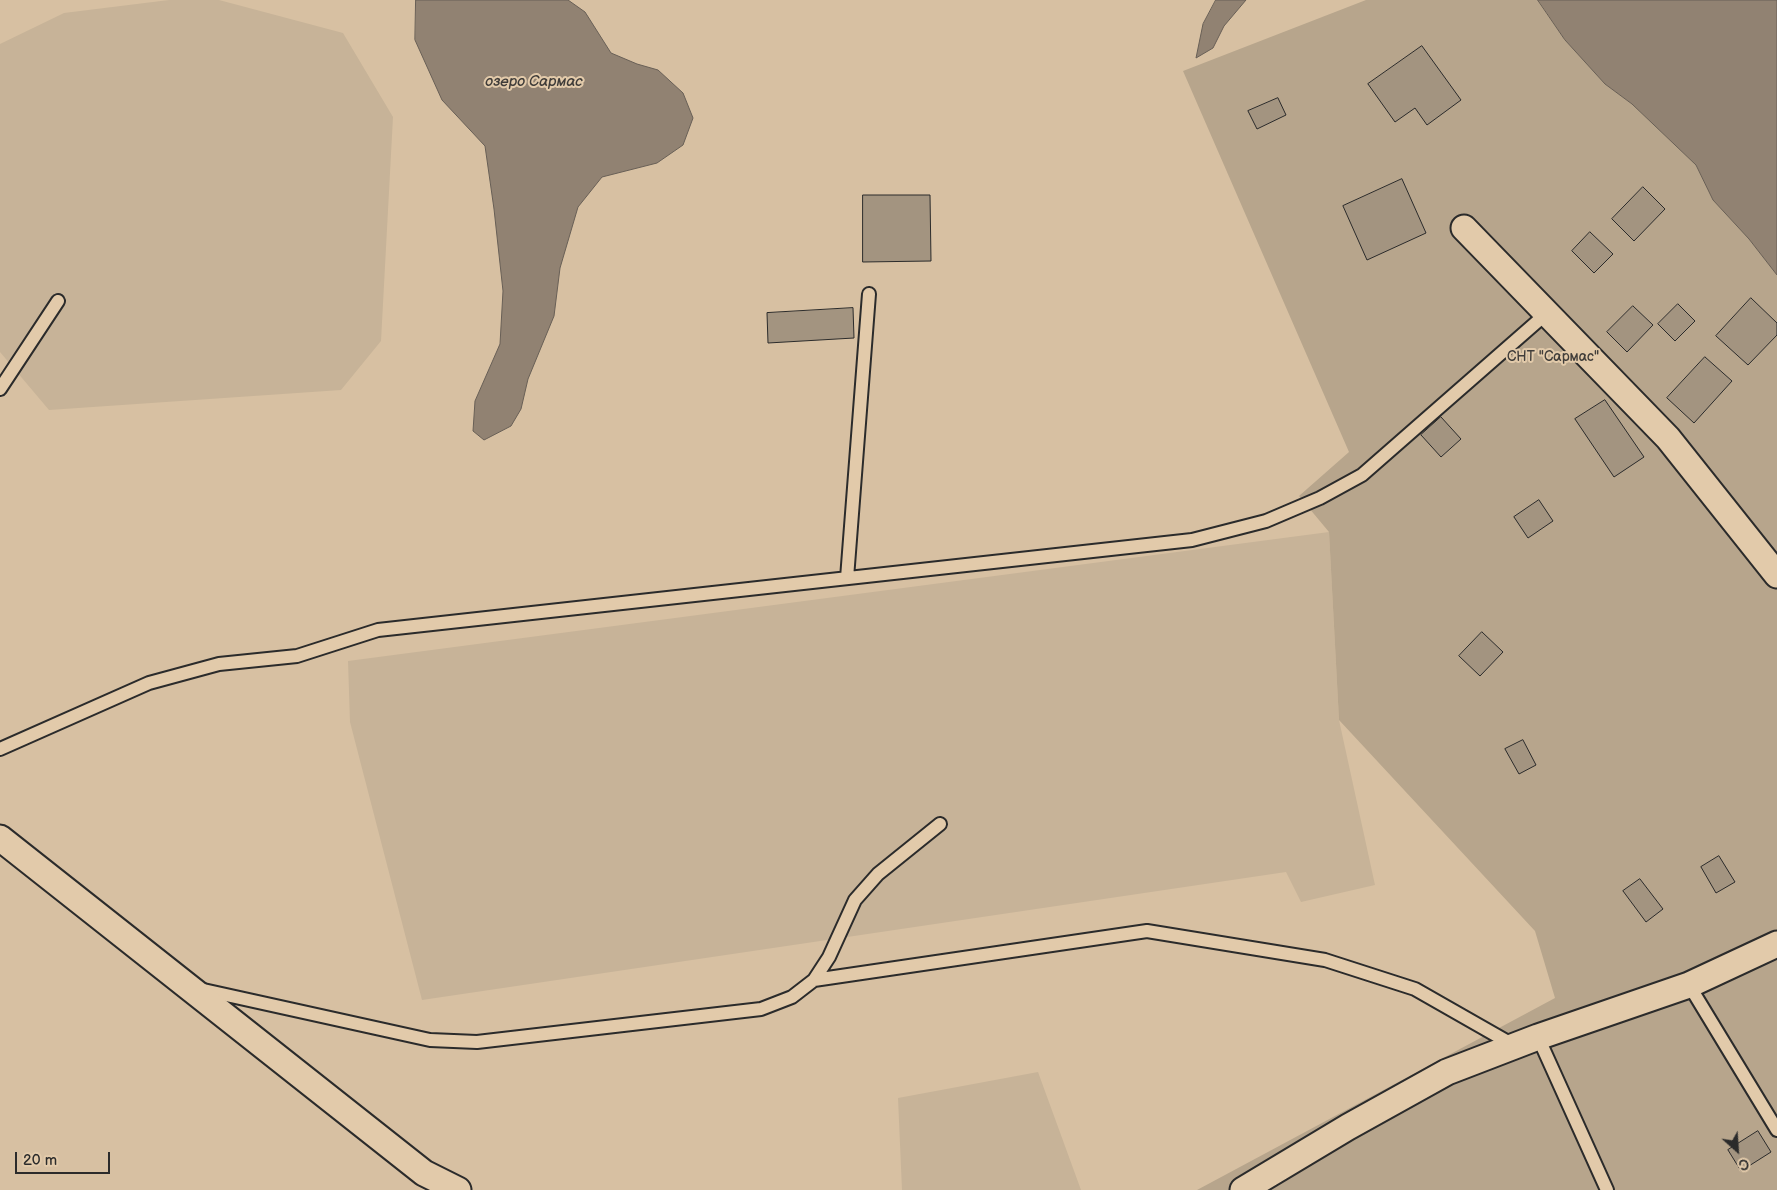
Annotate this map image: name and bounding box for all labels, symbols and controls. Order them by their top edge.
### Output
water label: озеро Сармас [485,73,583,91]
park label: СНТ "Сармас" [1507,349,1599,365]
north arrow [1712,1125,1762,1175]
scale bar [18,1142,112,1174]
text: 20 m [23,1151,57,1170]
text: С [1736,1154,1752,1174]

